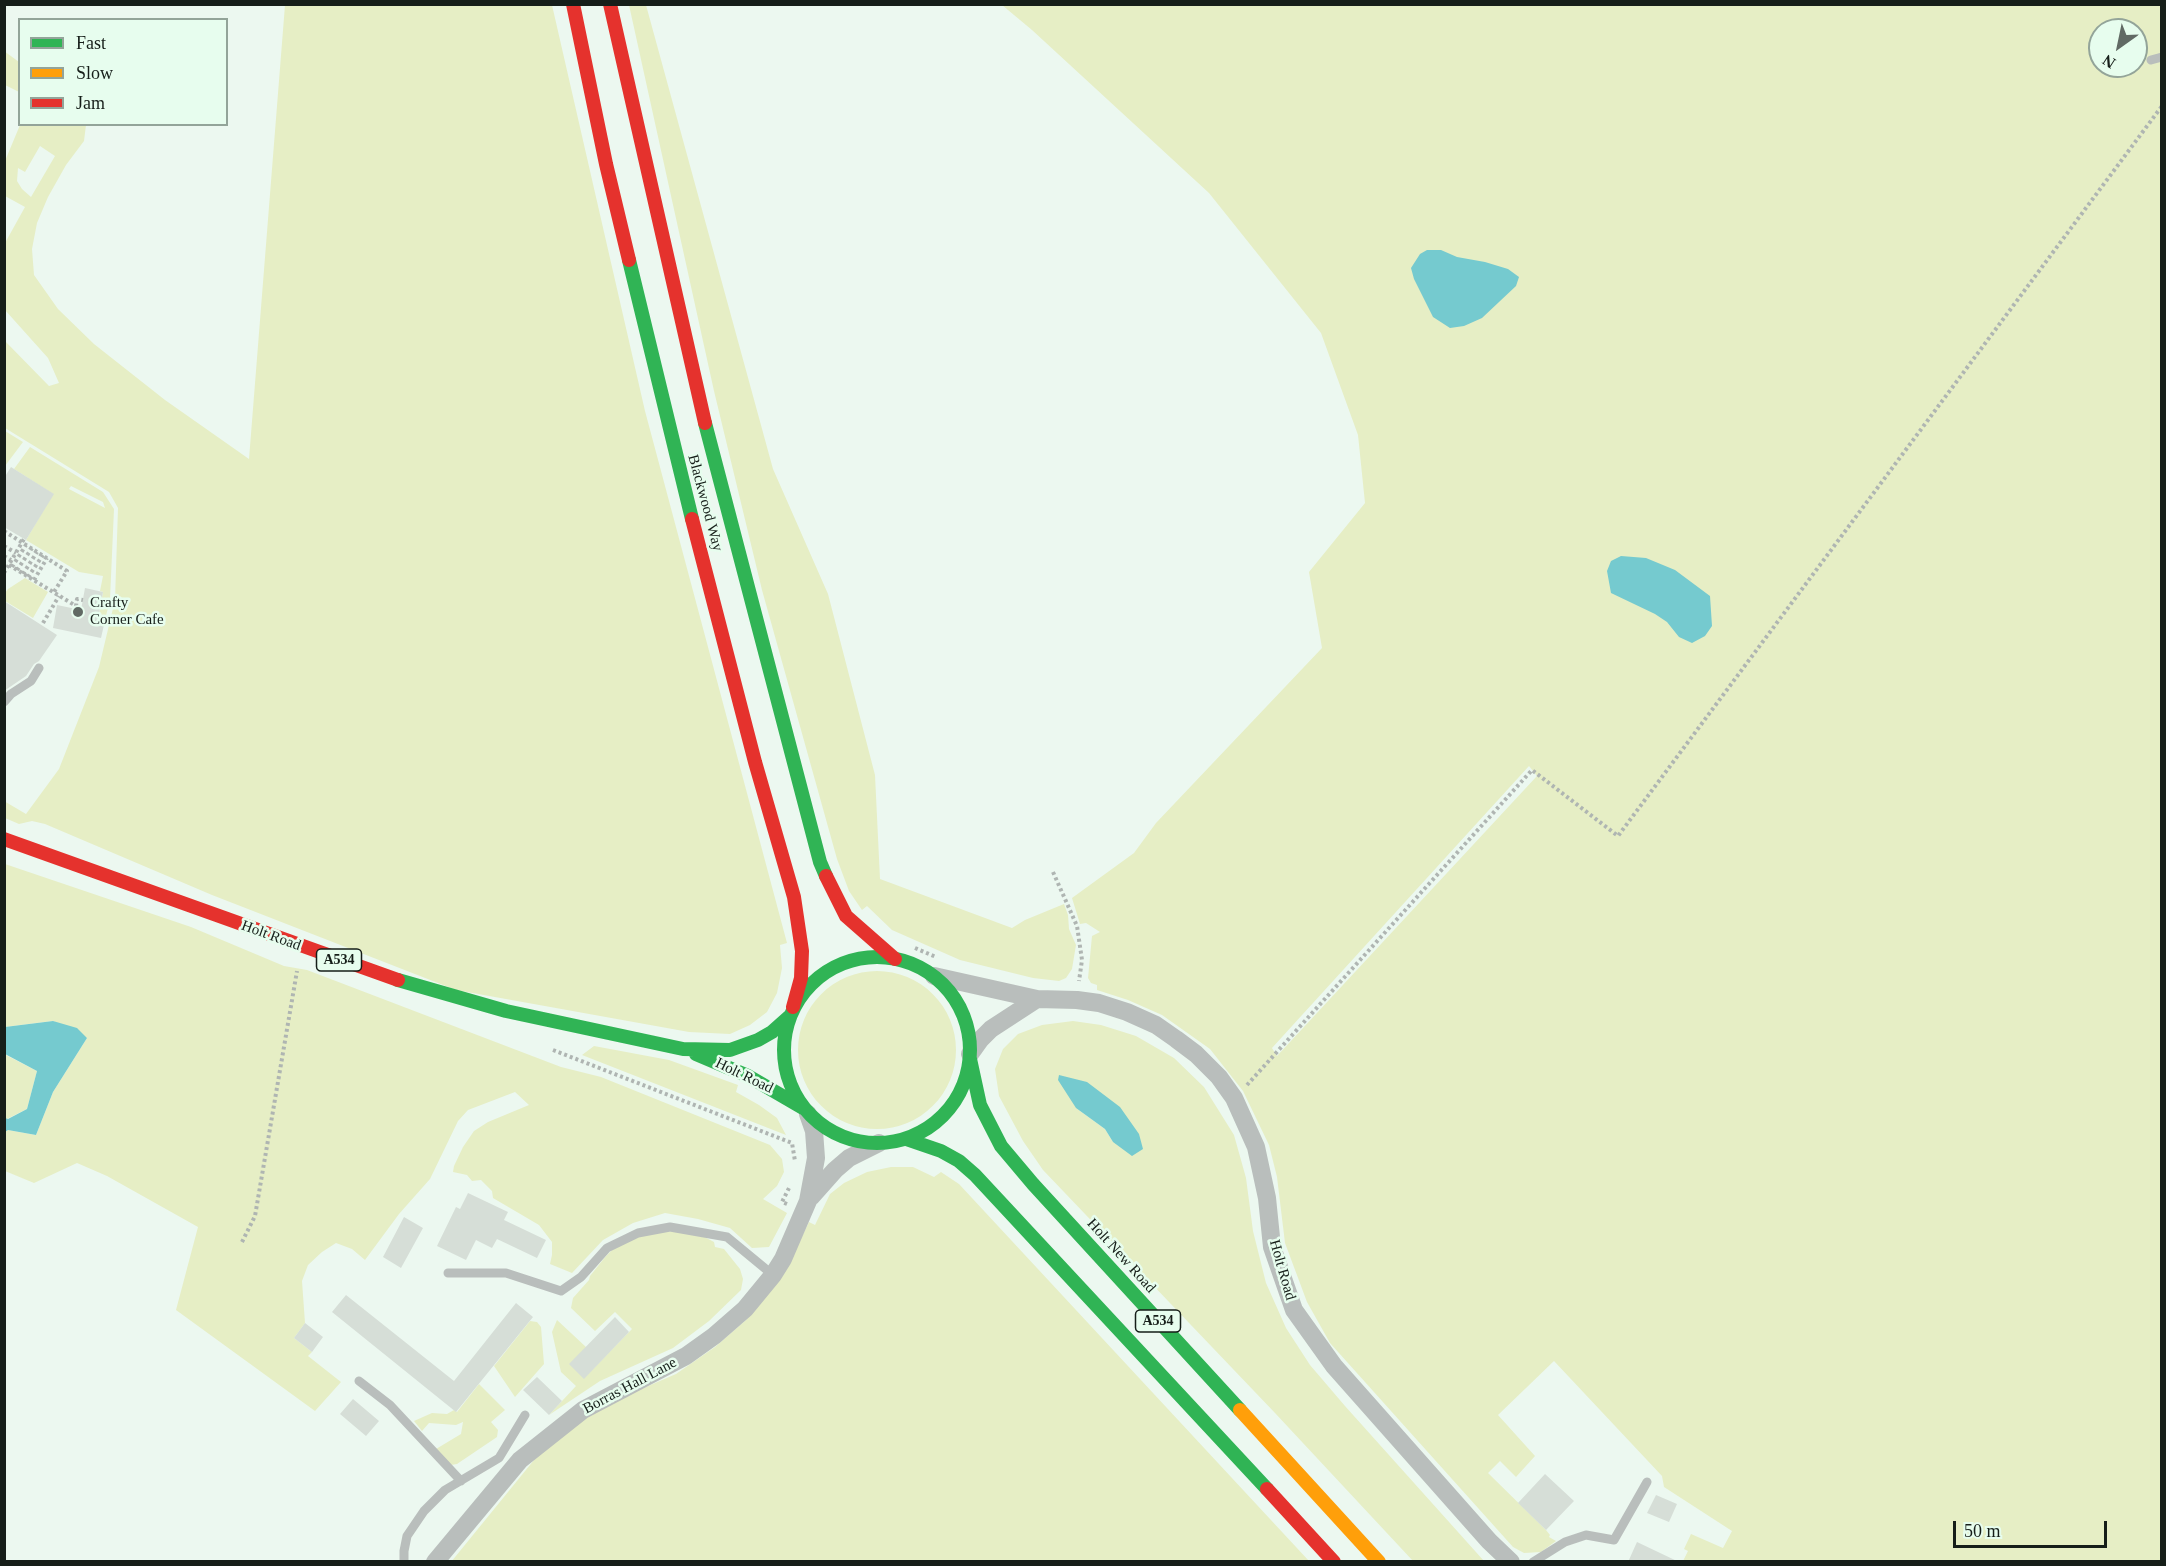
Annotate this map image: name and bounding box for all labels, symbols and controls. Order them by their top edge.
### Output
legend [18,18,228,126]
north arrow [2088,18,2148,78]
text: Fast [76,33,106,53]
text: N [2100,52,2118,72]
text: Slow [76,63,113,83]
text: Jam [76,93,105,113]
street label: Blackwood Way [683,453,727,553]
place label: Crafty Corner Cafe [90,594,164,629]
marker: Crafty Corner Cafe [71,605,85,619]
street label: Holt Road [239,917,303,955]
road number: A534 [316,949,362,971]
street label: Holt Road [712,1054,776,1098]
street label: Holt New Road [1083,1215,1159,1297]
street label: Holt Road [1265,1238,1299,1302]
road number: A534 [1136,1310,1180,1332]
street label: Borras Hall Lane [580,1354,680,1418]
scale bar [1956,1509,2110,1547]
text: 50 m [1964,1521,2001,1541]

